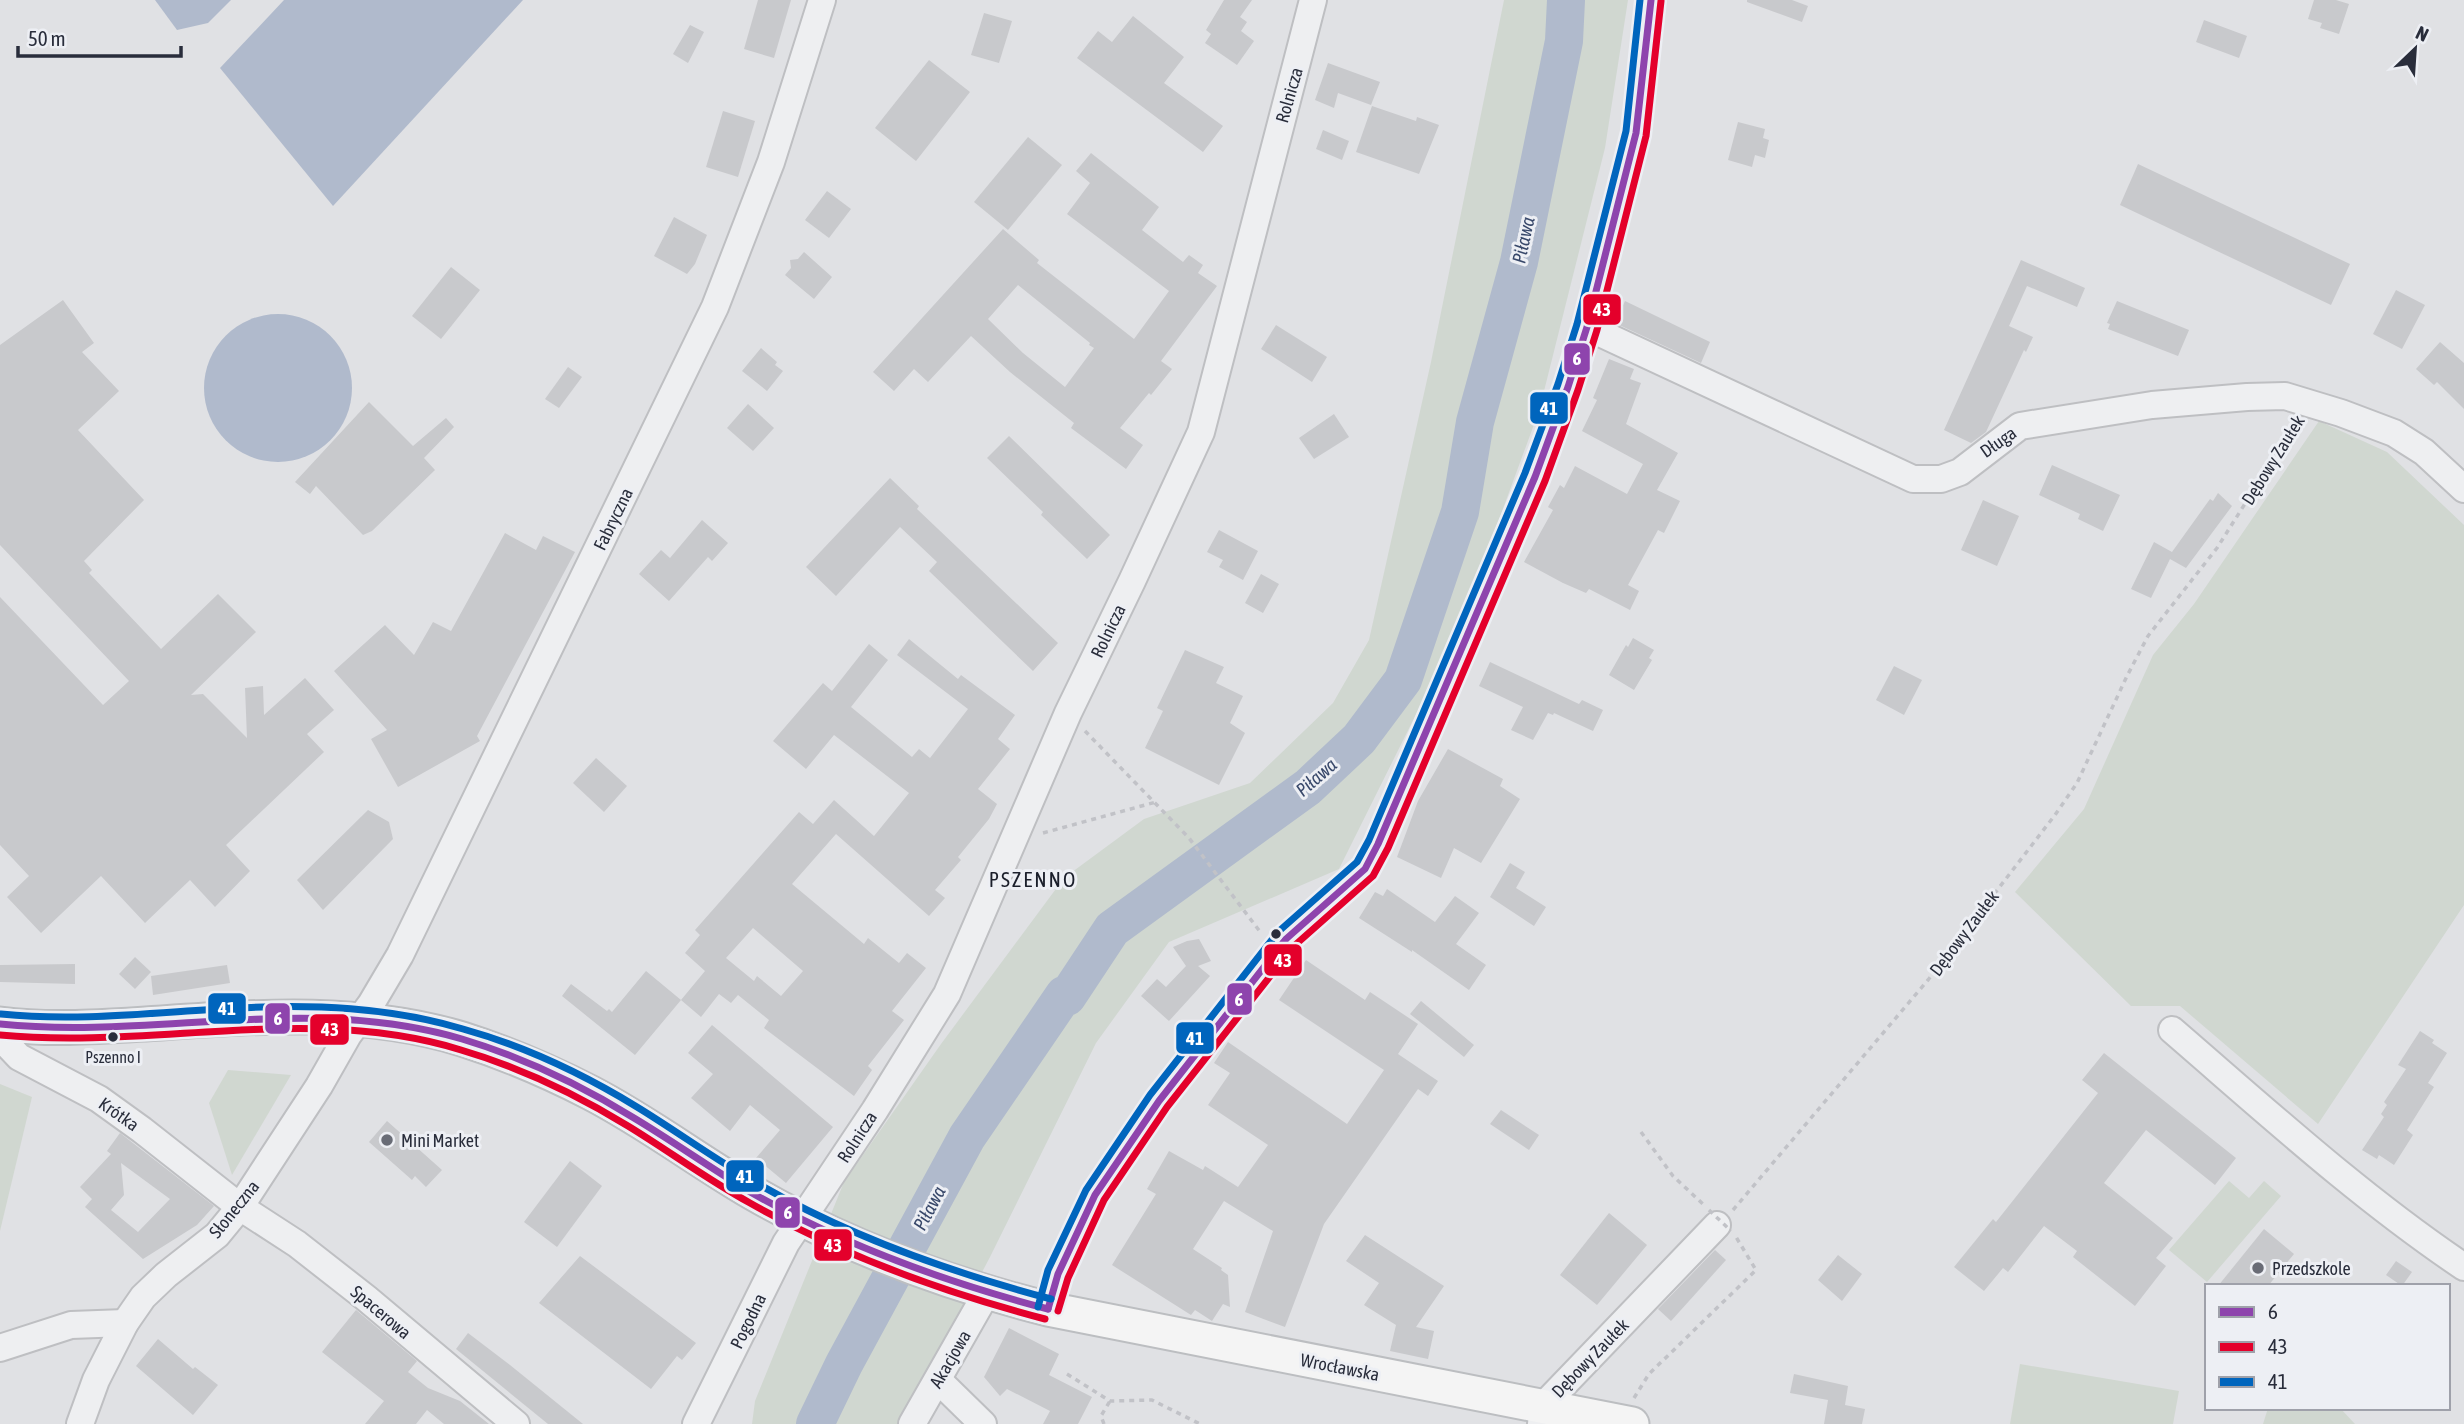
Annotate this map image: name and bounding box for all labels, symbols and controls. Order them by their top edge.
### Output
scale bar [18,14,180,58]
north arrow [2380,14,2450,84]
text: N [2412,21,2432,46]
text: 50 m [28,26,66,50]
street label: Rolnicza [1271,65,1307,125]
water label: Piława [1507,215,1539,265]
line badge: 43 [1582,293,1622,326]
text: 43 [1592,298,1611,320]
line badge: 6 [1563,342,1591,376]
text: 6 [1573,347,1582,369]
line badge: 41 [1529,391,1569,425]
text: 41 [1539,397,1558,419]
street label: Dębowy Zaułek [2237,411,2309,509]
street label: Długa [1976,422,2020,462]
street label: Fabryczna [589,484,637,554]
street label: Rolnicza [1086,601,1130,661]
water label: Piława [1291,753,1341,801]
district label: PSZENNO [989,867,1077,891]
street label: Dębowy Zaułek [1925,886,2003,980]
unlabelled marker [1269,927,1283,941]
line badge: 43 [1263,943,1303,977]
text: 43 [1273,949,1292,971]
line badge: 6 [1226,982,1253,1016]
text: 6 [1235,988,1244,1010]
line badge: 41 [207,992,247,1025]
text: 41 [217,997,236,1019]
line badge: 6 [264,1002,291,1035]
text: 6 [274,1007,283,1029]
line badge: 43 [309,1013,350,1046]
text: 43 [320,1018,339,1040]
line badge: 41 [1175,1021,1215,1055]
text: 41 [1185,1027,1204,1049]
marker: Pszenno I [106,1030,120,1044]
place label: Pszenno I [85,1048,141,1066]
street label: Krótka [95,1093,143,1135]
street label: Rolnicza [833,1108,881,1166]
place label: Mini Market [401,1130,479,1151]
marker: Mini Market [379,1132,395,1148]
line badge: 41 [725,1159,765,1193]
text: 41 [735,1165,754,1187]
street label: Słoneczna [205,1176,263,1242]
water label: Piława [908,1182,950,1234]
line badge: 6 [774,1196,801,1229]
text: 6 [784,1201,793,1223]
line badge: 43 [813,1228,853,1262]
text: 43 [823,1234,842,1256]
place label: Przedszkole [2272,1258,2351,1279]
marker: Przedszkole [2250,1260,2266,1276]
street label: Spacerowa [347,1281,415,1343]
legend [2205,1284,2450,1410]
street label: Pogodna [726,1290,770,1352]
text: 6 [2268,1299,2278,1323]
street label: Dębowy Zaułek [1547,1314,1633,1402]
street label: Akacjowa [925,1326,975,1392]
text: 43 [2268,1334,2288,1358]
street label: Wrocławska [1299,1349,1381,1385]
text: 41 [2268,1369,2288,1393]

